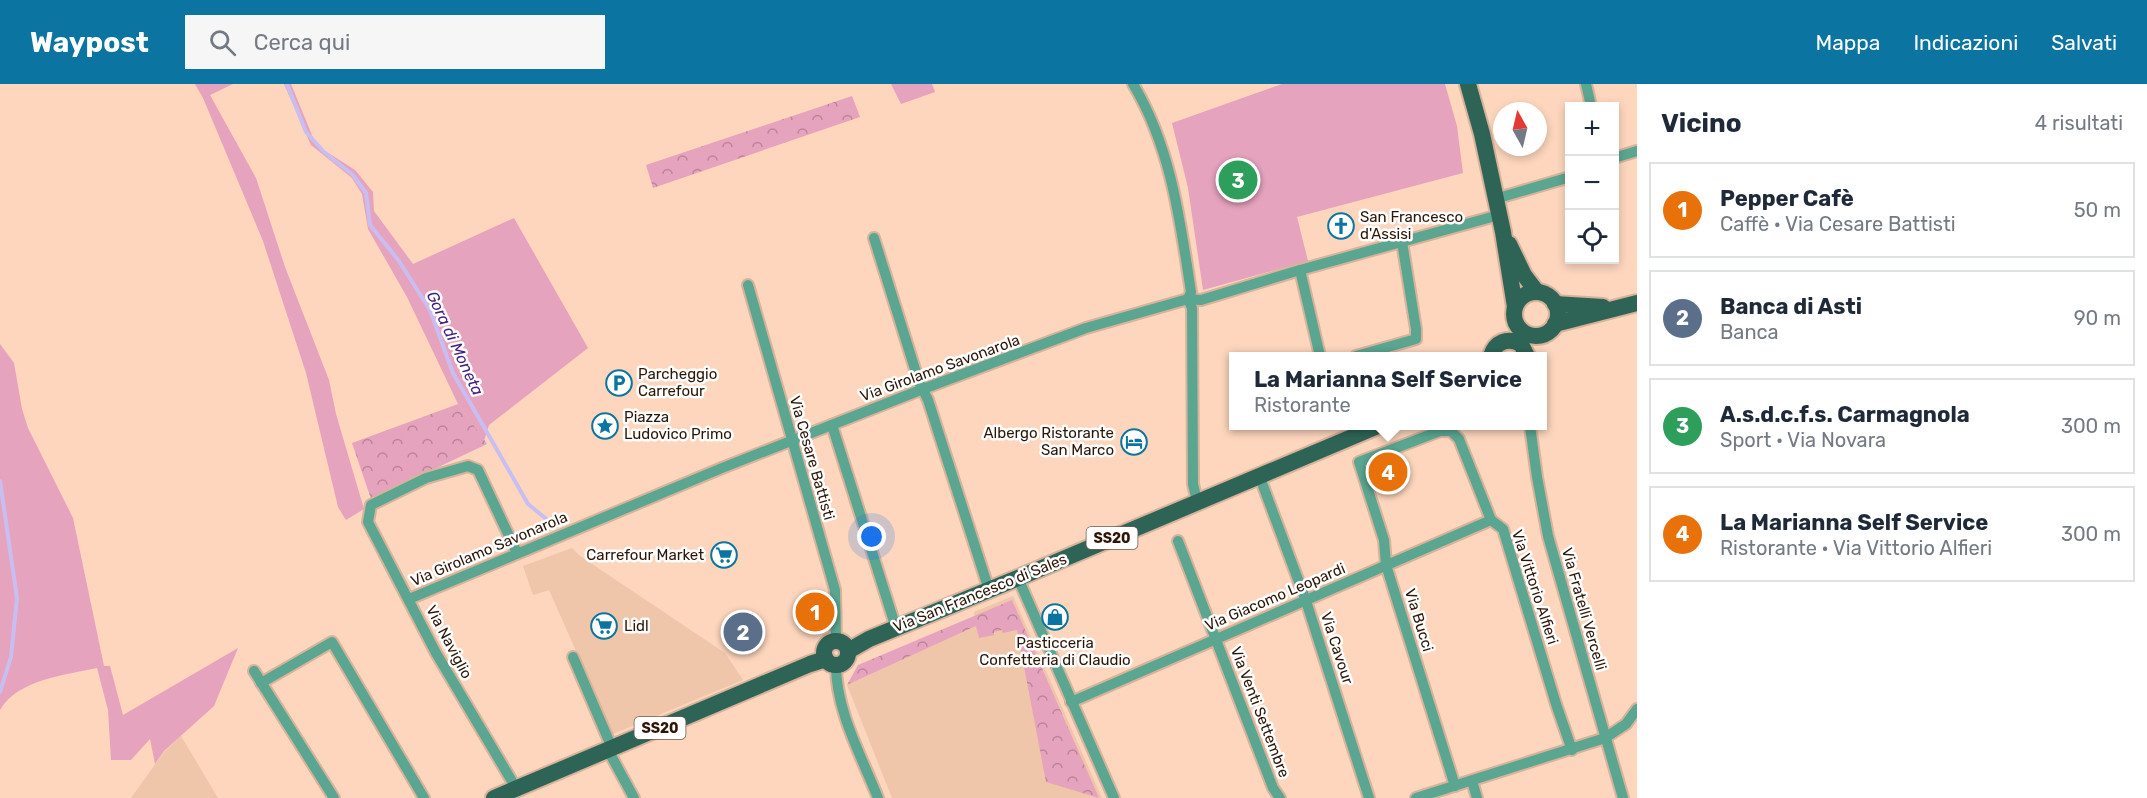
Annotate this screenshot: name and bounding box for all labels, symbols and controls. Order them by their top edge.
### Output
search box [185,15,605,69]
text: Waypost [30,26,149,59]
icon: search [206,26,239,59]
text: Cerca qui [254,29,350,56]
text: Mappa [1815,30,1880,55]
text: Indicazioni [1913,30,2018,55]
text: Salvati [2051,30,2117,55]
north arrow [1493,102,1547,156]
map controls [1565,102,1619,264]
button: + [1565,102,1619,156]
text: Vicino [1661,108,1742,139]
text: 4 risultati [2035,111,2123,135]
button: − [1565,156,1619,210]
pin: 3 [1218,158,1258,202]
text: Pepper Cafè [1720,185,1854,212]
text: 1 [1678,198,1687,222]
text: 50 m [2074,198,2121,222]
place label: San Francesco d'Assisi [1360,208,1463,243]
button: locate [1565,210,1619,264]
church icon: San Francesco d'Assisi [1326,211,1356,241]
text: Caffè · Via Cesare Battisti [1720,212,1956,236]
water label: Gora di Moneta [423,288,487,398]
text: Banca di Asti [1720,293,1862,320]
text: 2 [1676,306,1689,330]
text: 90 m [2074,306,2121,330]
text: Banca [1720,320,1779,344]
street label: Via Girolamo Savonarola [858,331,1022,405]
popup [1229,352,1547,430]
place label: Parcheggio Carrefour [638,365,717,400]
text: La Marianna Self Service [1254,366,1522,393]
parking icon: Parcheggio Carrefour [604,368,634,398]
text: Ristorante [1254,393,1351,417]
street label: Via Cesare Battisti [786,394,838,522]
text: A.s.d.c.f.s. Carmagnola [1720,401,1970,428]
place label: Piazza Ludovico Primo [624,408,732,443]
place icon: Piazza Ludovico Primo [590,411,620,441]
text: 3 [1676,414,1689,438]
text: 300 m [2061,414,2121,438]
place label: Albergo Ristorante San Marco [984,424,1114,459]
hotel icon: Albergo Ristorante San Marco [1119,427,1149,457]
text: Sport · Via Novara [1720,428,1886,452]
pin: 4 [1368,450,1408,494]
street label: Via Girolamo Savonarola [408,508,570,590]
text: La Marianna Self Service [1720,509,1988,536]
your location [857,522,886,551]
text: 4 [1676,522,1689,546]
text: 300 m [2061,522,2121,546]
road number: SS20 [1086,527,1138,549]
street label: Via Vittorio Alfieri [1508,527,1562,647]
text: Ristorante · Via Vittorio Alfieri [1720,536,1992,560]
supermarket icon: Carrefour Market [709,540,739,570]
place label: Carrefour Market [586,546,704,564]
street label: Via Fratelli Vercelli [1558,546,1610,672]
street label: Via San Francesco di Sales [891,550,1070,636]
street label: Via Giacomo Leopardi [1202,559,1348,635]
street label: Via Bucci [1401,586,1437,654]
pin: 1 [796,590,834,634]
street label: Via Naviglio [422,602,476,682]
shop icon: Pasticceria Confetteria di Claudio [1040,602,1070,632]
pin: 2 [724,610,762,654]
street label: Via Cavour [1317,610,1357,687]
supermarket icon: Lidl [589,611,619,641]
place label: Lidl [624,617,649,635]
place label: Pasticceria Confetteria di Claudio [979,634,1131,669]
street label: Via Venti Settembre [1227,644,1293,780]
road number: SS20 [634,717,686,739]

